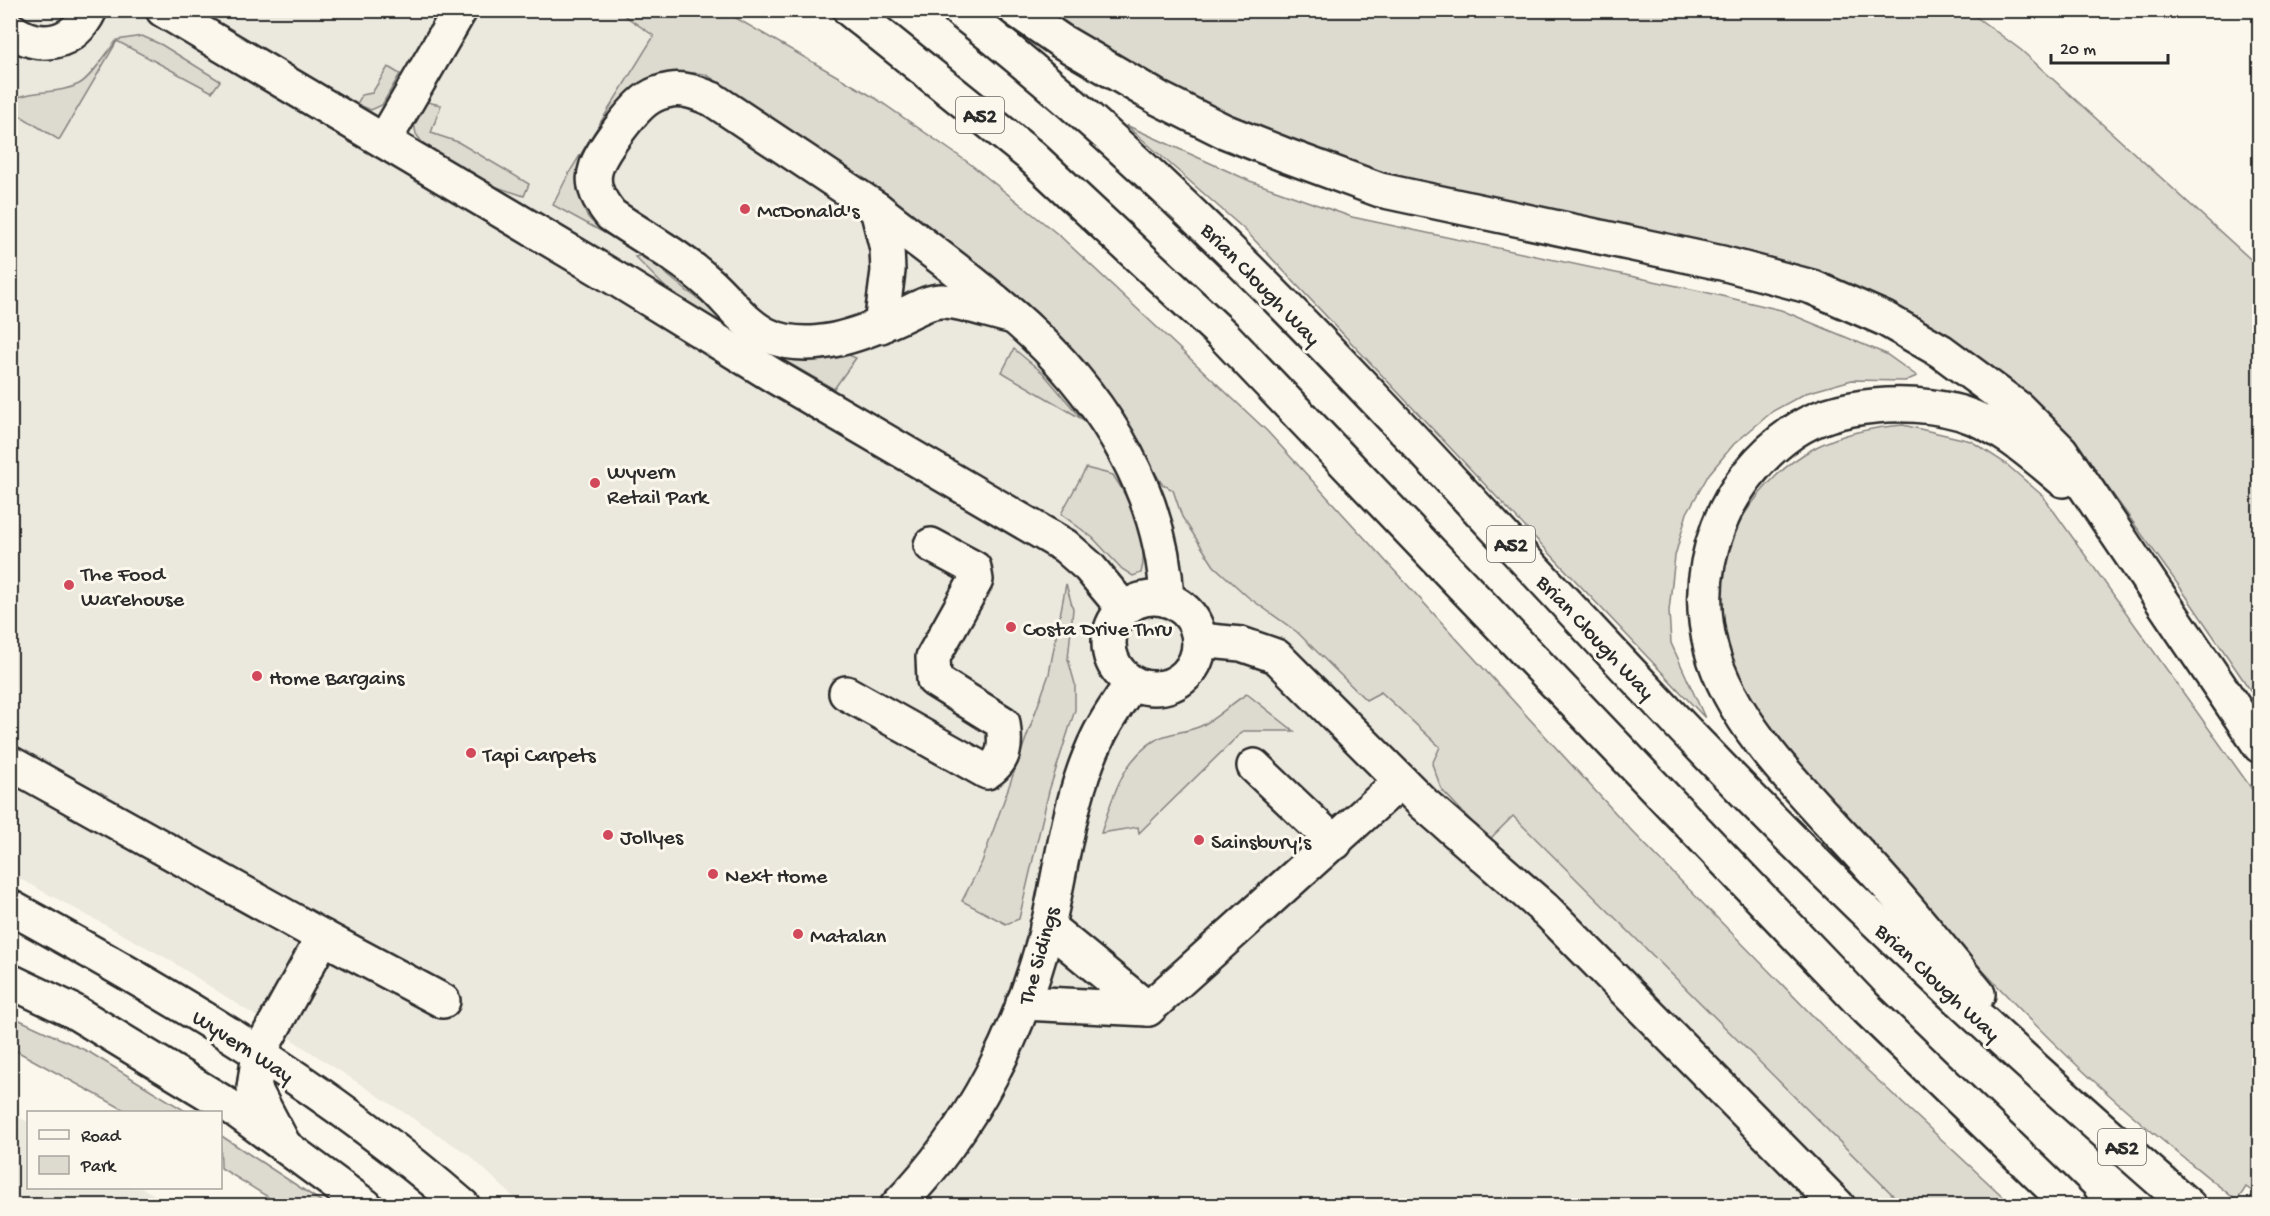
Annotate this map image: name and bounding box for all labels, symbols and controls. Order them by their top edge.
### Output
scale bar [2051,27,2168,65]
text: 20 m [2060,40,2096,61]
road number: A52 [956,97,1004,133]
place label: McDonald's [757,200,860,226]
marker: McDonald's [738,202,752,216]
street label: Brian Clough Way [1193,218,1325,353]
place label: Wyvern Retail Park [607,461,710,512]
marker: Wyvern Retail Park [588,476,602,490]
road number: A52 [1487,526,1535,562]
place label: The Food Warehouse [79,563,185,614]
street label: Brian Clough Way [1529,570,1659,707]
marker: The Food Warehouse [62,578,76,592]
place label: Costa Drive Thru [1023,618,1172,644]
marker: Costa Drive Thru [1004,620,1018,634]
place label: Home Bargains [269,667,405,693]
marker: Home Bargains [250,669,264,683]
place label: Tapi Carpets [481,744,597,770]
marker: Tapi Carpets [464,746,478,760]
place label: Jollyes [620,826,684,852]
marker: Jollyes [601,828,615,842]
place label: Sainsbury's [1211,831,1312,857]
marker: Sainsbury's [1192,833,1206,847]
place label: Next Home [725,865,828,891]
marker: Next Home [706,867,720,881]
street label: The Sidings [1014,903,1067,1010]
street label: Brian Clough Way [1868,919,2004,1049]
place label: Matalan [810,925,887,951]
marker: Matalan [791,927,805,941]
street label: Wyvern Way [186,1006,298,1091]
legend [27,1111,222,1189]
text: Road [81,1127,122,1148]
road number: A52 [2098,1129,2146,1165]
text: Park [80,1157,117,1178]

